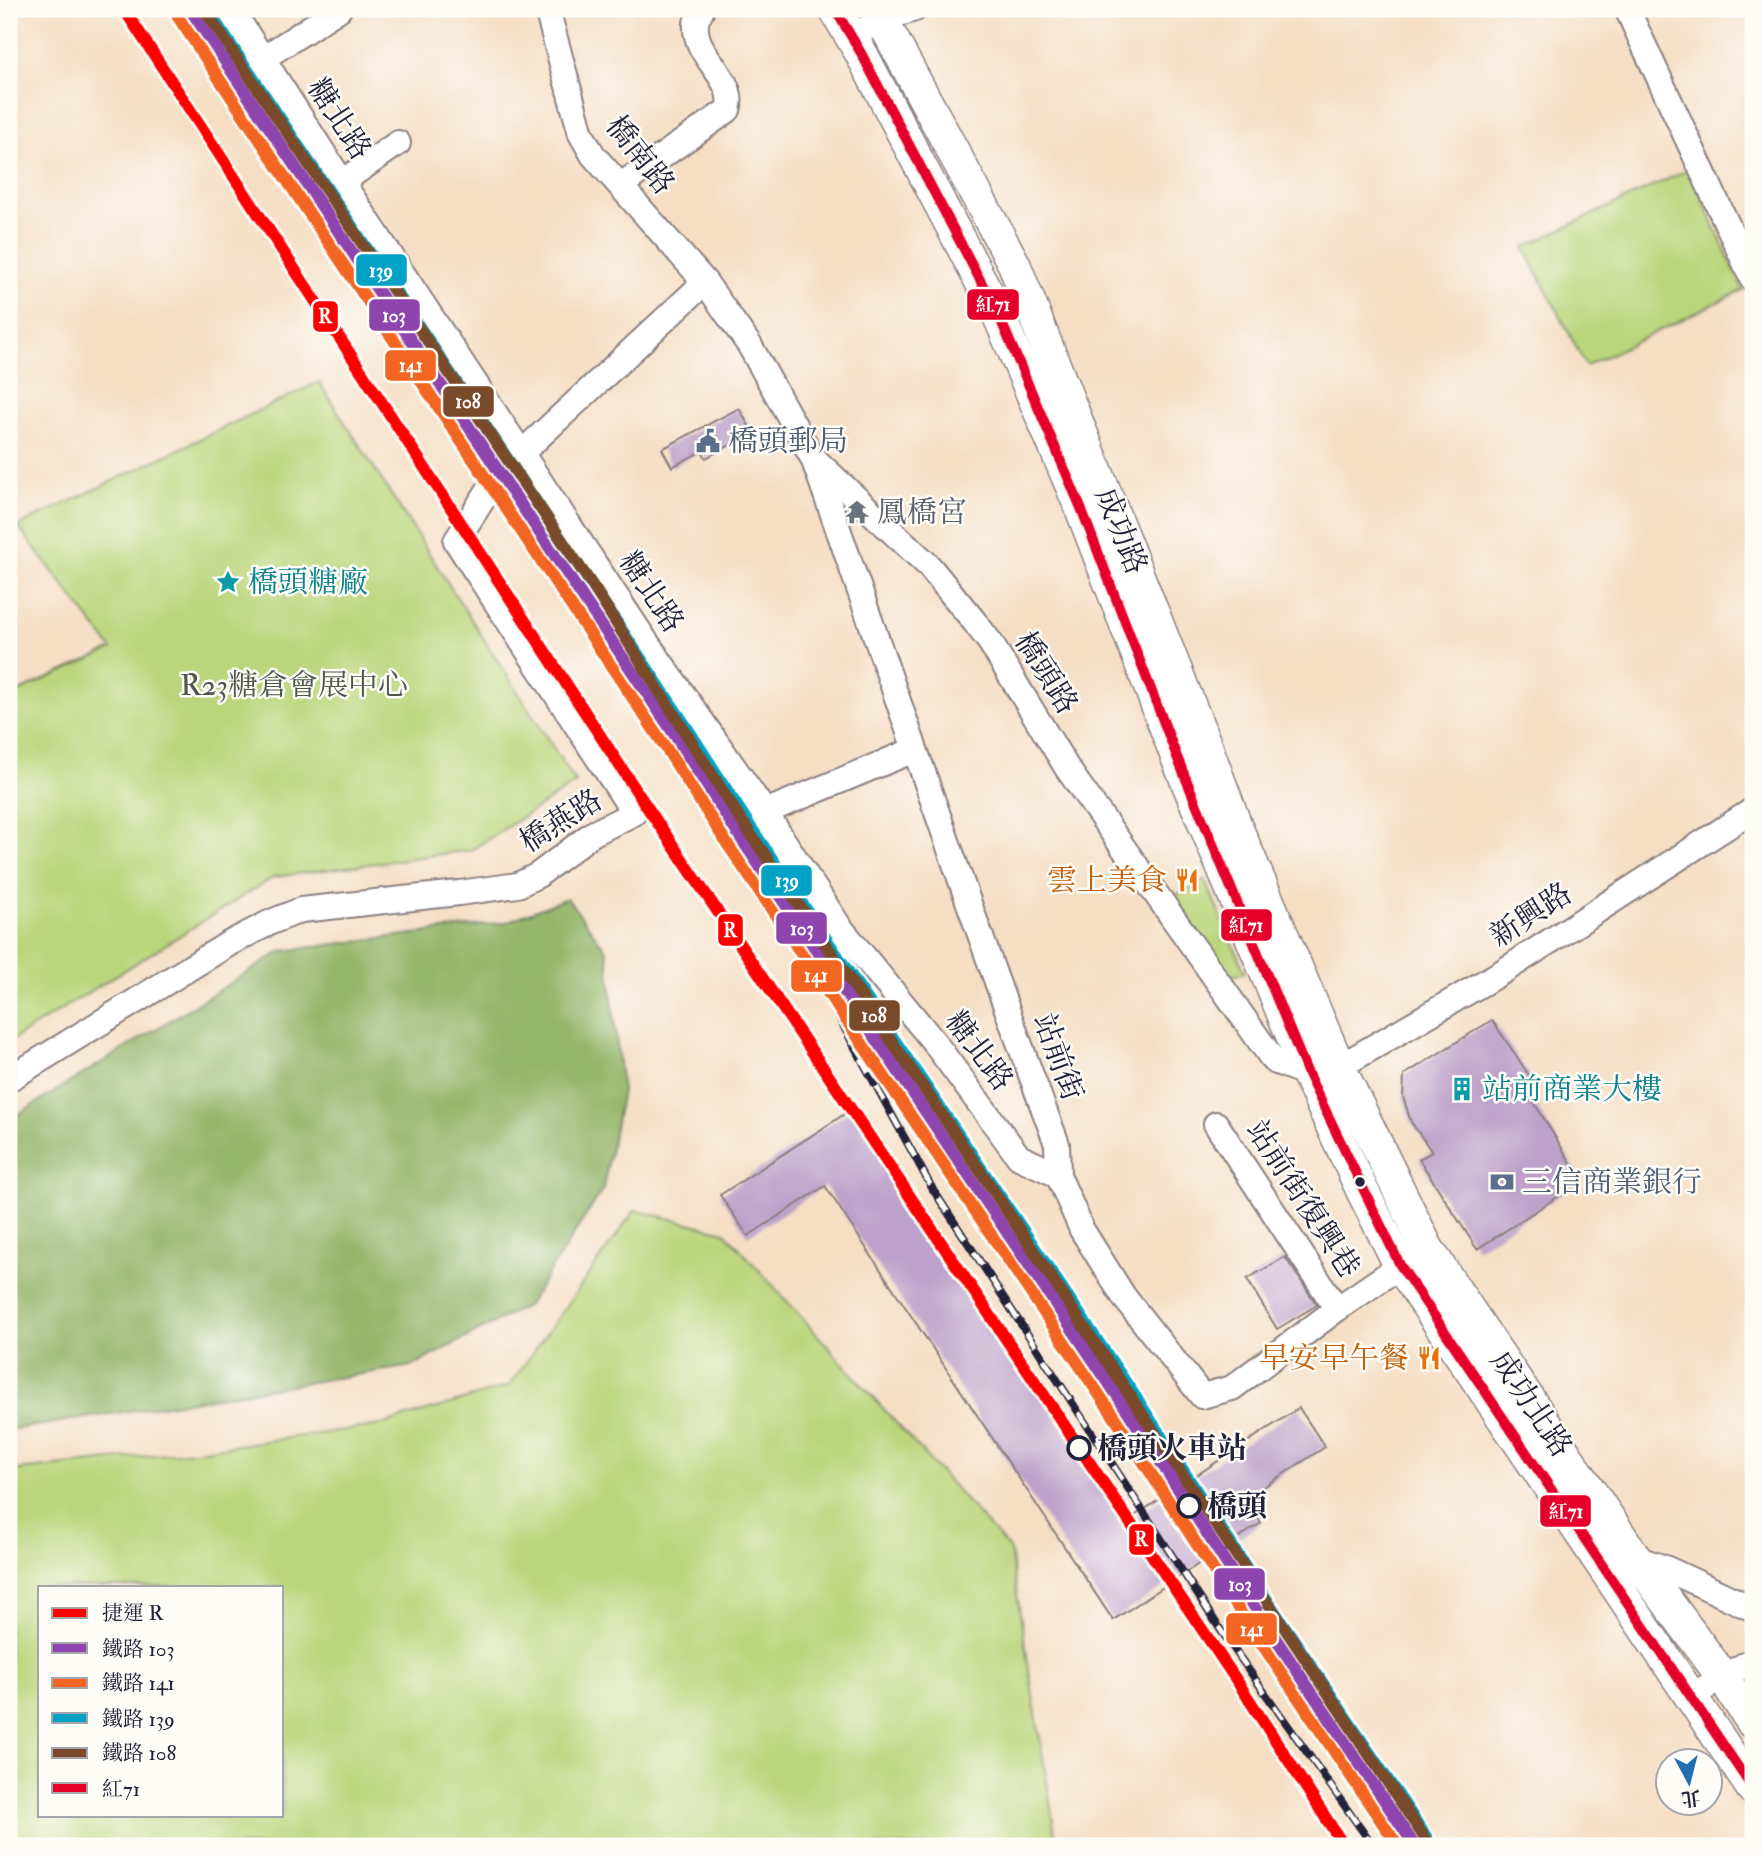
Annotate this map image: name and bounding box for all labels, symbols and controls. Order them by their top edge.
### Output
street label: 糖北路 [299,71,379,167]
street label: 橋南路 [598,108,682,202]
line badge: 139 [355,253,408,287]
text: 139 [369,259,393,283]
line badge: 紅71 [966,288,1020,321]
text: 紅71 [976,293,1010,317]
line badge: 103 [368,298,421,332]
line badge: R [312,300,339,333]
text: 103 [382,304,406,328]
text: R [318,305,333,329]
line badge: 141 [384,349,437,382]
text: 141 [399,354,423,378]
line badge: 108 [442,385,495,418]
text: 108 [455,390,481,414]
place label: 橋頭郵局 [728,423,848,460]
public building icon: 橋頭郵局 [694,427,722,455]
street label: 成功路 [1087,482,1155,580]
place label: 鳳橋宮 [877,494,967,531]
temple icon: 鳳橋宮 [843,498,871,526]
street label: 糖北路 [610,544,692,640]
place label: 橋頭糖廠 [248,564,368,601]
place icon: 橋頭糖廠 [214,568,242,596]
street label: 橋頭路 [1006,625,1086,721]
park label: R23糖倉會展中心 [180,667,408,704]
street label: 橋燕路 [513,781,609,861]
place label: 雲上美食 [1047,862,1167,899]
line badge: 139 [760,864,813,897]
restaurant icon: 雲上美食 [1173,866,1201,894]
text: 139 [775,869,799,893]
street label: 新興路 [1483,875,1579,955]
line badge: 紅71 [1220,908,1273,942]
line badge: 103 [775,911,828,945]
line badge: R [717,913,744,947]
text: 紅71 [1229,914,1263,938]
text: 103 [790,917,814,941]
text: R [723,919,738,943]
line badge: 141 [790,959,843,993]
text: 141 [804,964,828,988]
line badge: 108 [848,999,901,1032]
text: 108 [861,1004,887,1028]
street label: 糖北路 [937,1004,1021,1098]
street label: 站前街 [1025,1008,1091,1106]
place label: 站前商業大樓 [1482,1071,1662,1108]
building icon: 站前商業大樓 [1448,1075,1476,1103]
street label: 站前街復興巷 [1238,1113,1368,1285]
place label: 三信商業銀行 [1522,1164,1702,1201]
bank icon: 三信商業銀行 [1488,1168,1516,1196]
unlabelled marker [1353,1175,1367,1189]
place label: 早安早午餐 [1259,1340,1409,1377]
restaurant icon: 早安早午餐 [1415,1344,1443,1372]
street label: 成功北路 [1482,1344,1580,1464]
place label: 橋頭火車站 [1097,1430,1247,1467]
marker: 橋頭火車站 [1067,1436,1091,1460]
place label: 橋頭 [1207,1488,1267,1525]
marker: 橋頭 [1177,1494,1201,1518]
line badge: 紅71 [1539,1494,1592,1528]
text: 紅71 [1549,1500,1583,1524]
line badge: R [1128,1523,1155,1556]
text: R [1134,1528,1149,1552]
line badge: 103 [1213,1567,1266,1601]
text: 103 [1228,1573,1252,1597]
legend [38,1586,284,1816]
text: 捷運 R [102,1600,164,1627]
line badge: 141 [1225,1612,1278,1646]
text: 141 [1240,1618,1264,1642]
text: 鐵路 103 [102,1636,175,1663]
text: 鐵路 141 [102,1670,175,1697]
text: 鐵路 139 [102,1706,175,1733]
text: 鐵路 108 [102,1740,177,1767]
north arrow [1654,1746,1724,1816]
text: 紅71 [102,1776,140,1803]
text: 北 [1680,1785,1702,1811]

